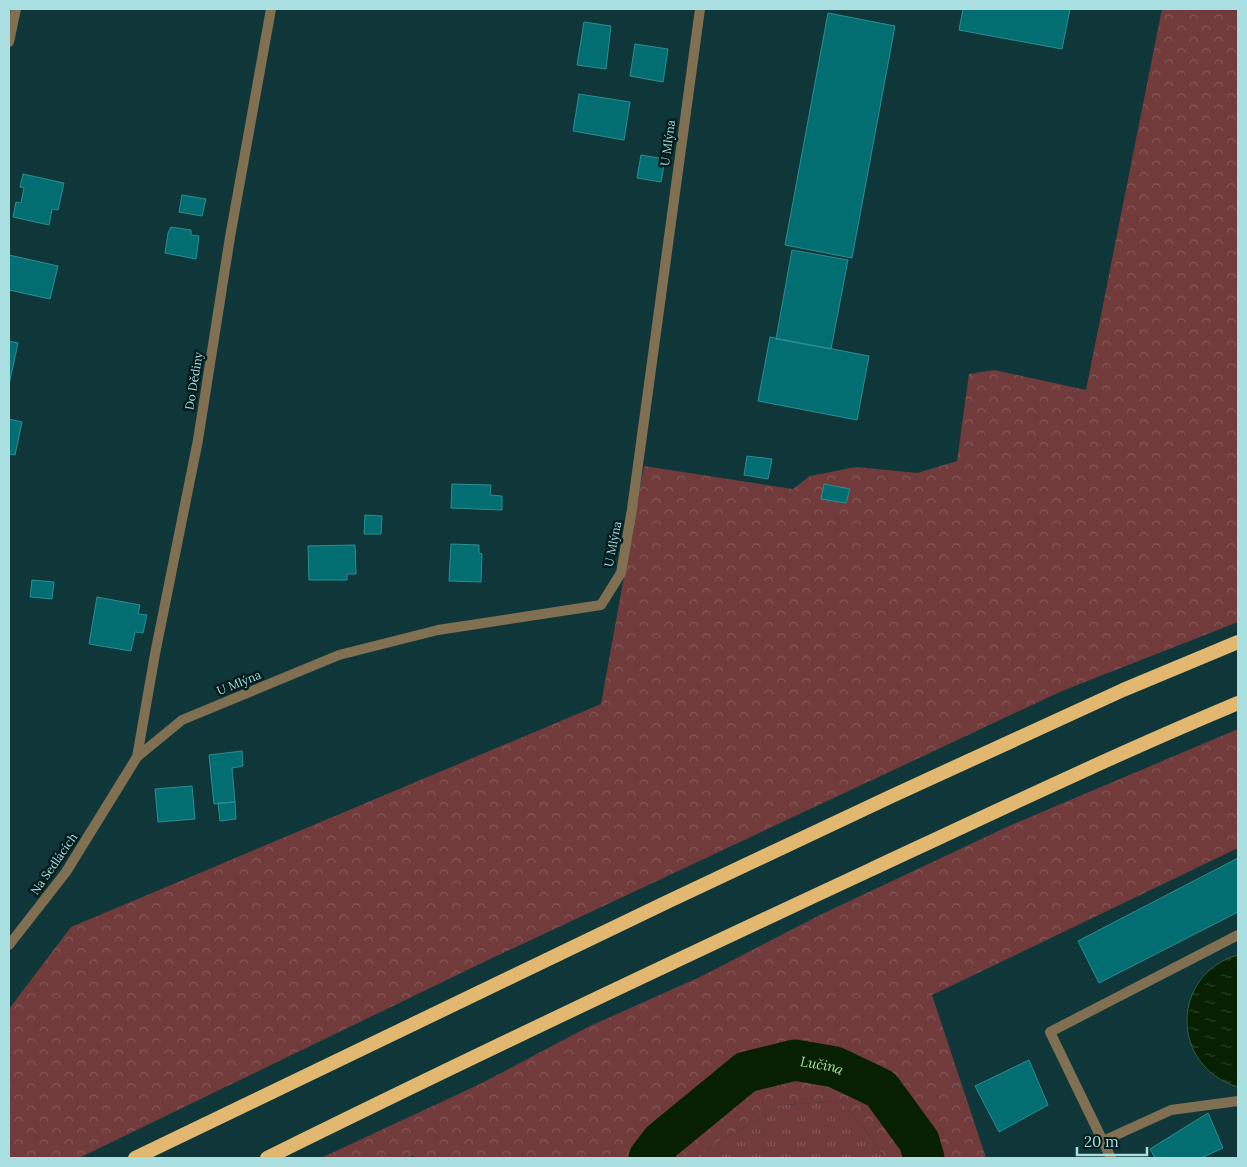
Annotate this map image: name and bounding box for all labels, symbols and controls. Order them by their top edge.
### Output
street label: U Mlýna [657,119,678,167]
street label: Do Dědiny [182,350,206,411]
street label: U Mlýna [601,520,624,568]
street label: U Mlýna [215,667,263,698]
street label: Na Sedlácích [27,830,80,897]
water label: Lučina [799,1052,847,1079]
scale bar [1077,1124,1147,1156]
text: 20 m [1084,1132,1119,1151]

